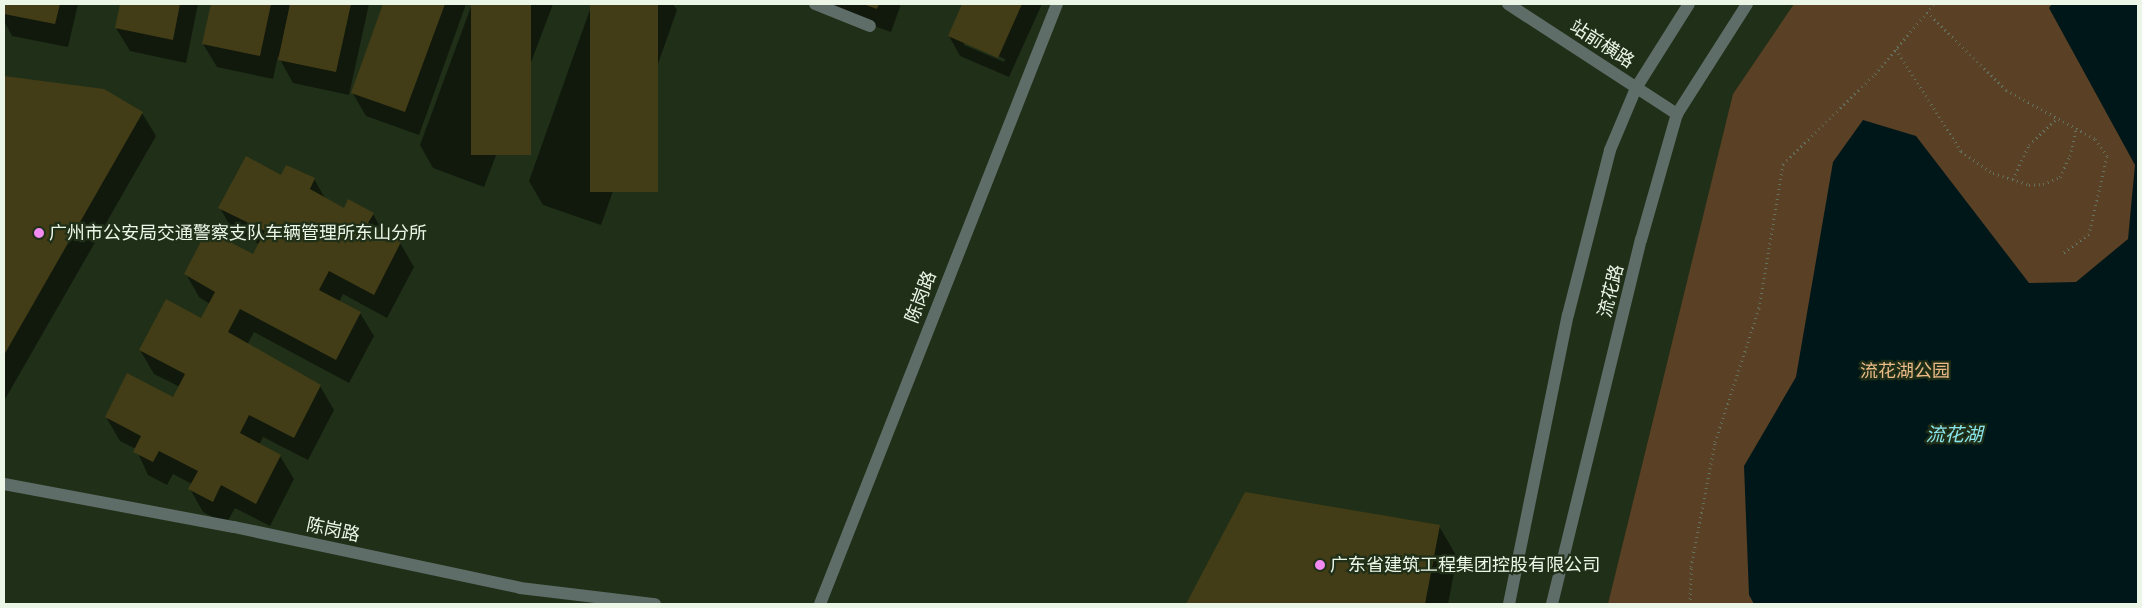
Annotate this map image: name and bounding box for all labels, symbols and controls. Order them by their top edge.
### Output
street label: 站前横路 [1566,15,1638,73]
place label: 广州市公安局交通警察支队车辆管理所东山分所 [49,222,427,244]
marker: 广州市公安局交通警察支队车辆管理所东山分所 [33,227,45,239]
street label: 流花路 [1594,262,1628,320]
street label: 陈岗路 [901,268,941,326]
park label: 流花湖公园 [1860,360,1950,382]
water label: 流花湖 [1926,424,1982,446]
street label: 陈岗路 [304,514,362,546]
place label: 广东省建筑工程集团控股有限公司 [1330,554,1600,576]
marker: 广东省建筑工程集团控股有限公司 [1314,559,1326,571]

